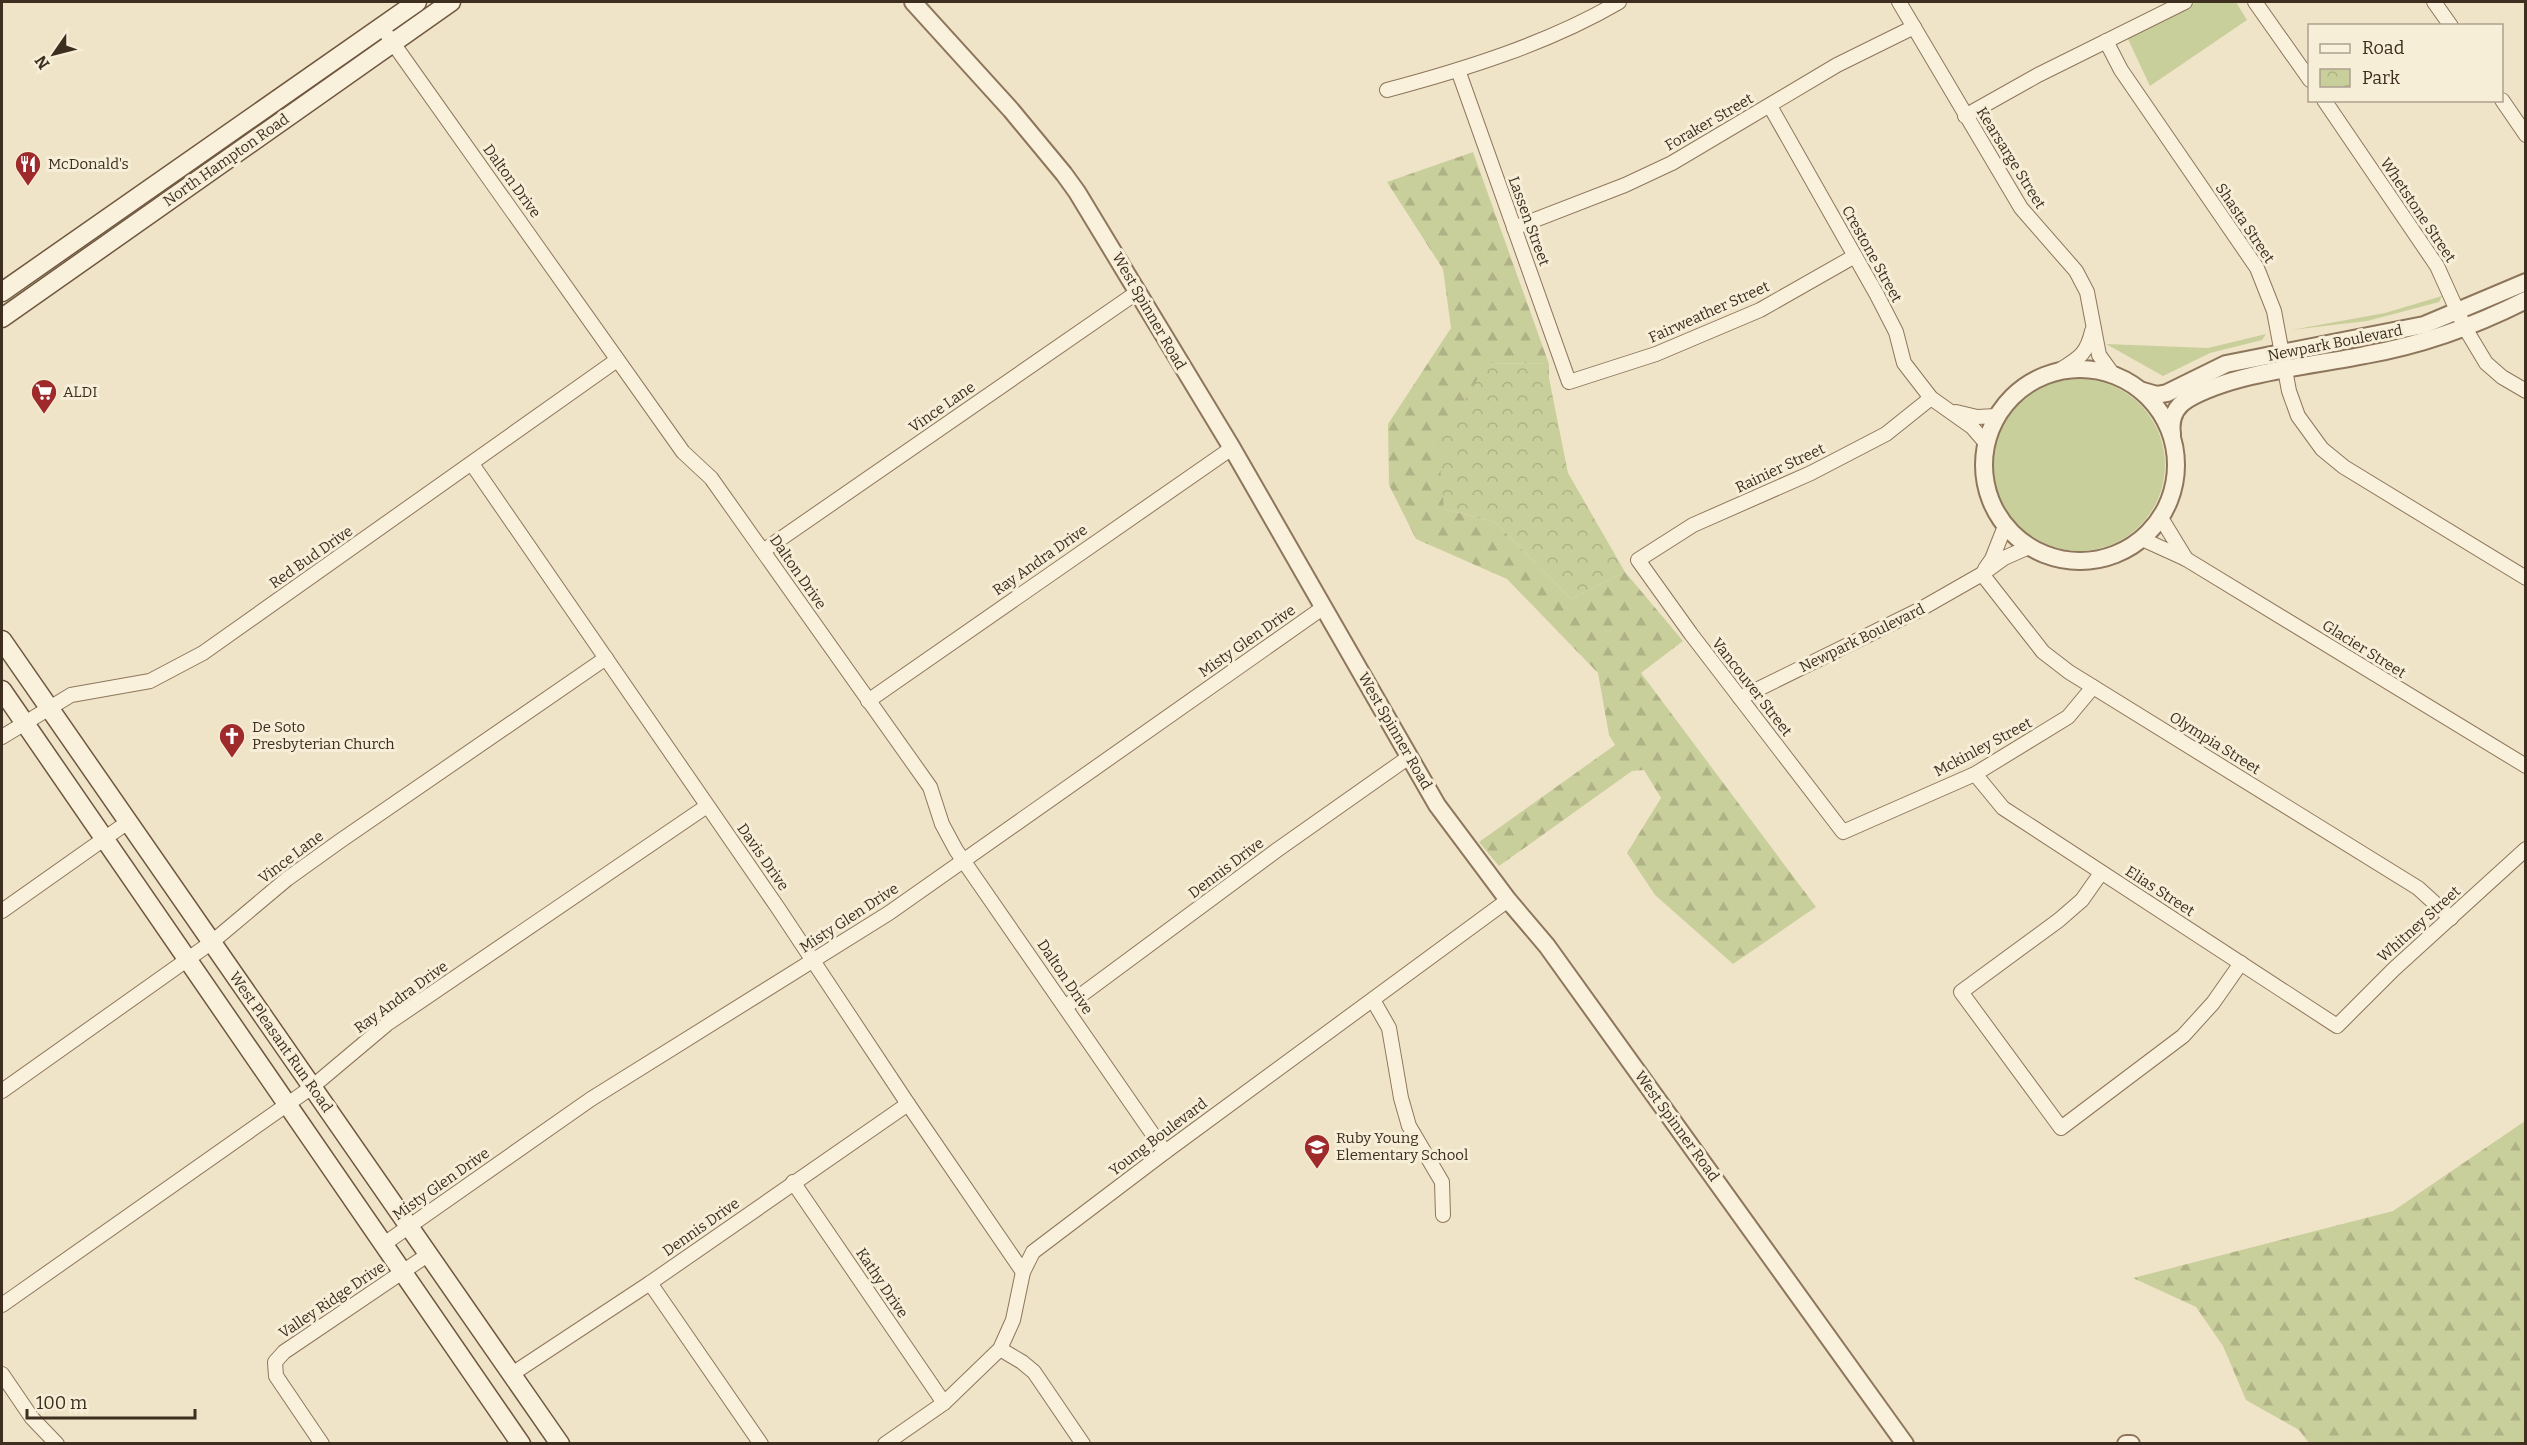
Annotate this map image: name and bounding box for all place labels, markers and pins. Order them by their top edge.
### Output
restaurant icon: McDonald's [13,149,43,187]
place label: McDonald's [48,155,129,173]
supermarket icon: ALDI [29,377,59,415]
place label: ALDI [63,383,98,401]
place label: De Soto Presbyterian Church [252,718,395,753]
church icon: De Soto Presbyterian Church [217,721,247,759]
place label: Ruby Young Elementary School [1336,1129,1468,1164]
school or university icon: Ruby Young Elementary School [1302,1132,1332,1170]

